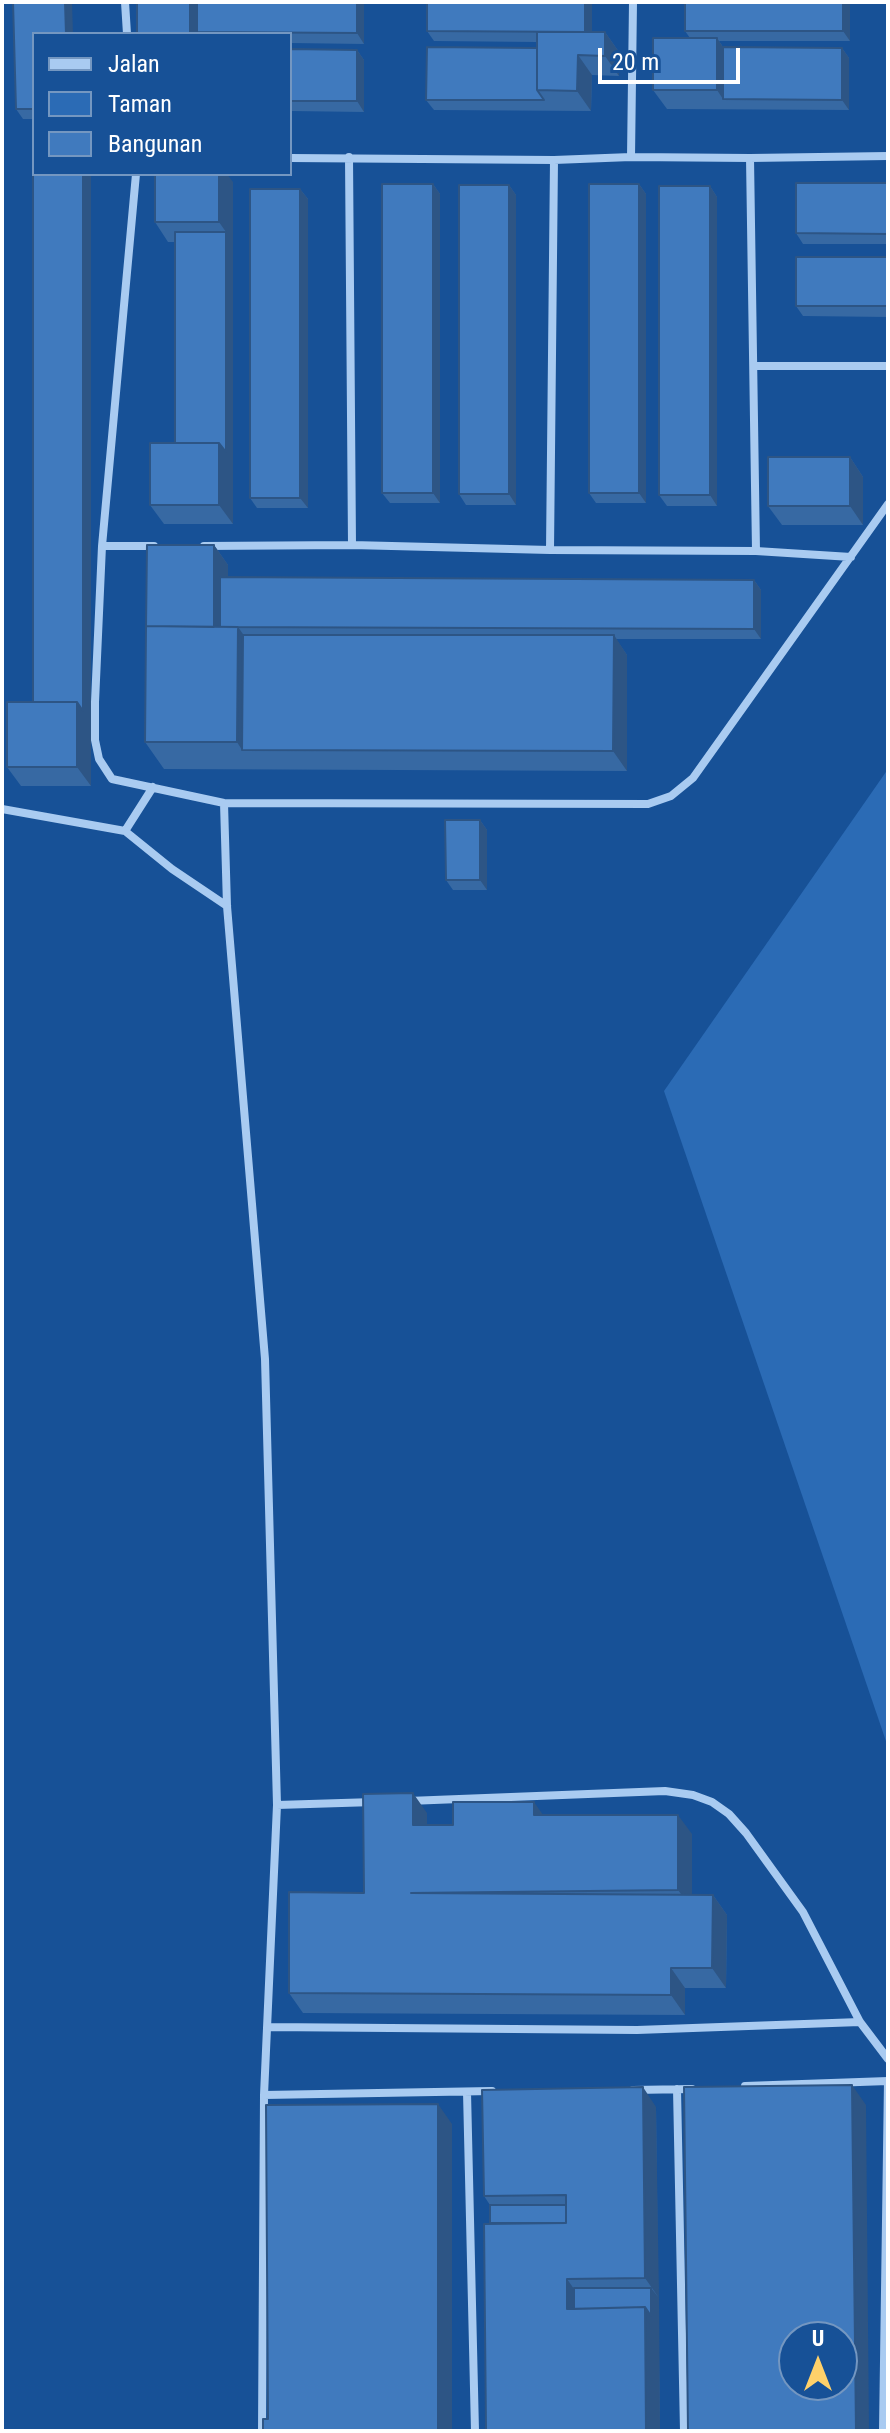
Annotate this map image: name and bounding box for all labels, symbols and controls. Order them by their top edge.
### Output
legend [32,32,292,176]
scale bar [602,32,744,82]
text: 20 m [612,48,659,76]
text: Jalan [108,50,160,78]
text: Taman [108,90,172,118]
text: Bangunan [108,130,202,158]
north arrow [778,2321,858,2401]
text: U [812,2326,824,2351]

